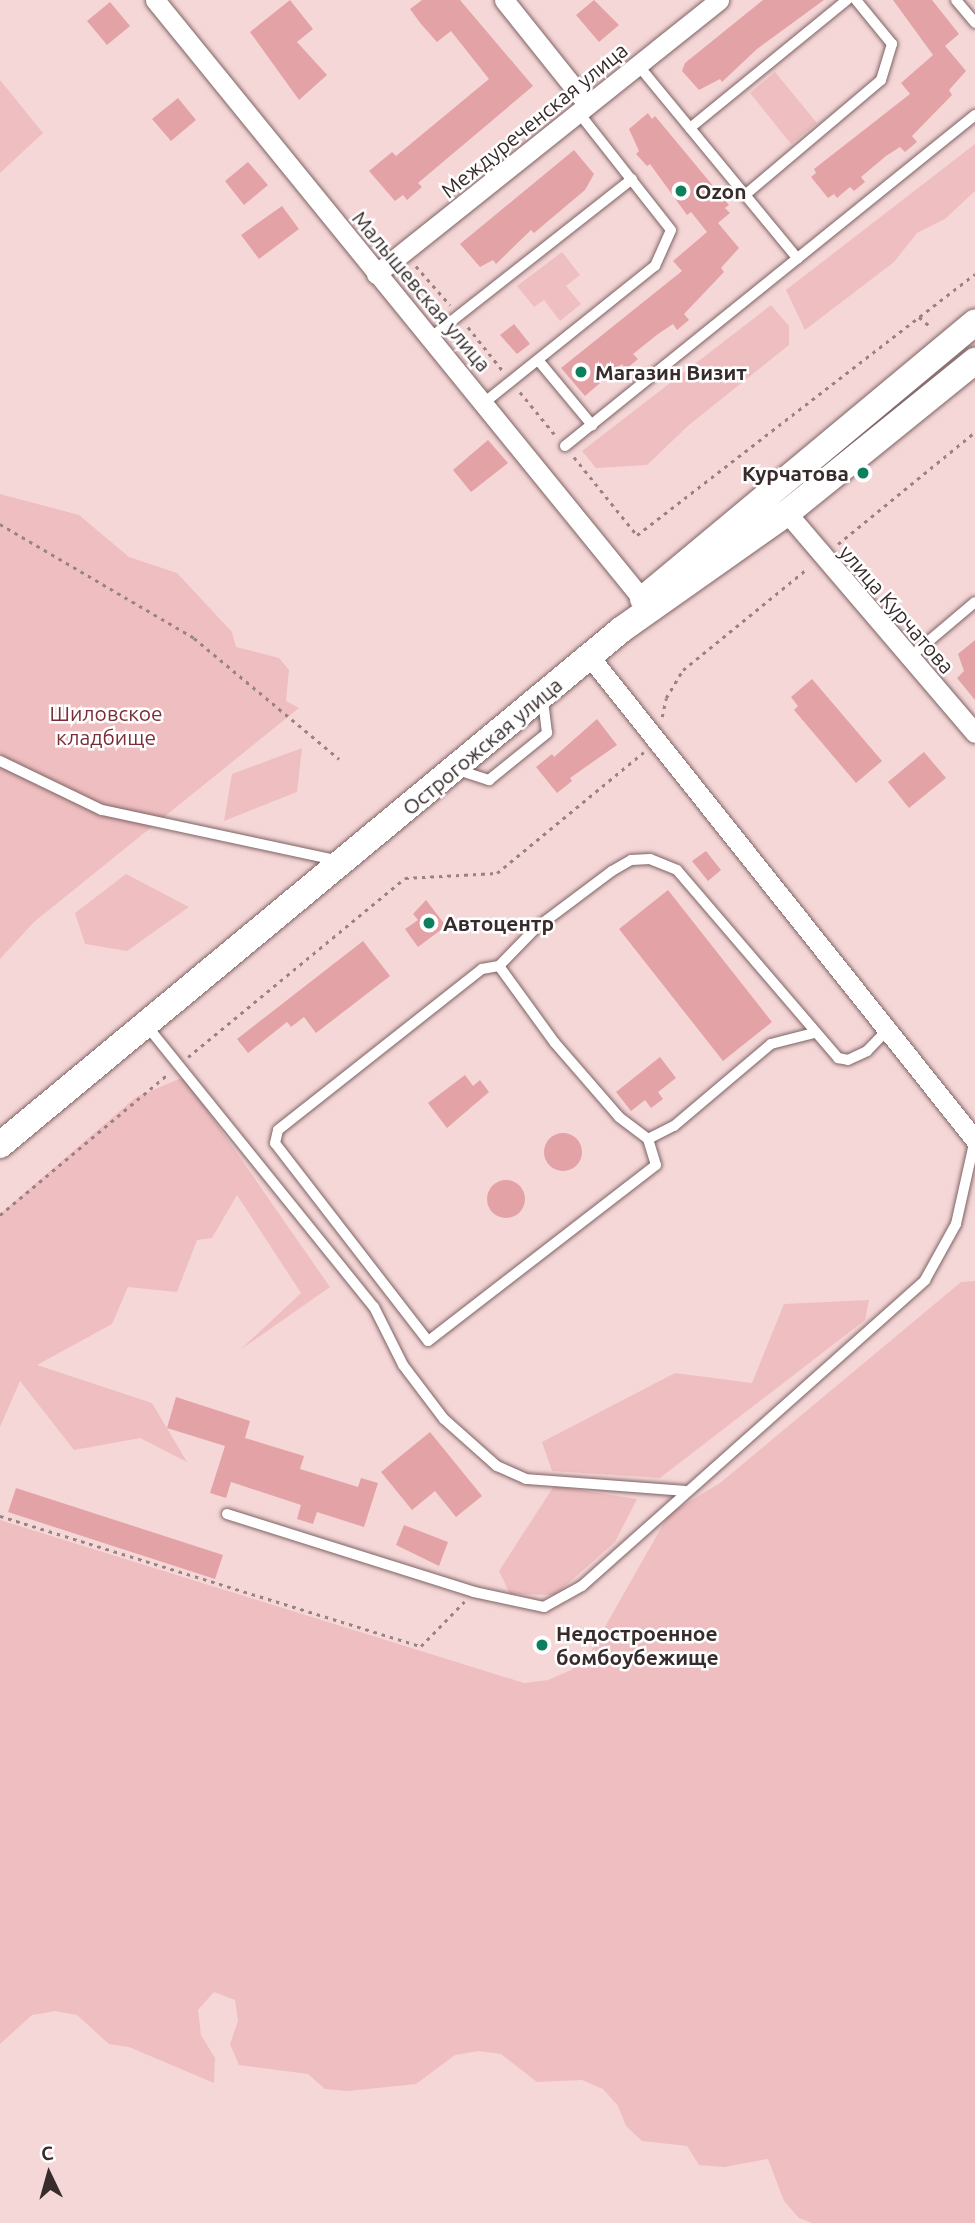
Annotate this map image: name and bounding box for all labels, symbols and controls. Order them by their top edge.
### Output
street label: Междуреченская улица [436,37,632,203]
place label: Ozon [695,178,746,204]
marker: Ozon [673,183,689,199]
street label: Малышевская улица [347,205,497,377]
place label: Магазин Визит [595,359,747,385]
marker: Магазин Визит [573,364,589,380]
place label: Курчатова [742,460,849,486]
marker: Курчатова [855,465,871,481]
street label: улица Курчатова [834,539,960,679]
street label: Острогожская улица [397,672,567,820]
park label: Шиловское кладбище [49,700,163,750]
place label: Автоцентр [443,910,554,936]
marker: Автоцентр [421,915,437,931]
place label: Недостроенное бомбоубежище [556,1620,719,1670]
marker: Недостроенное бомбоубежище [534,1637,550,1653]
north arrow [14,2139,84,2209]
text: С [40,2142,54,2165]

